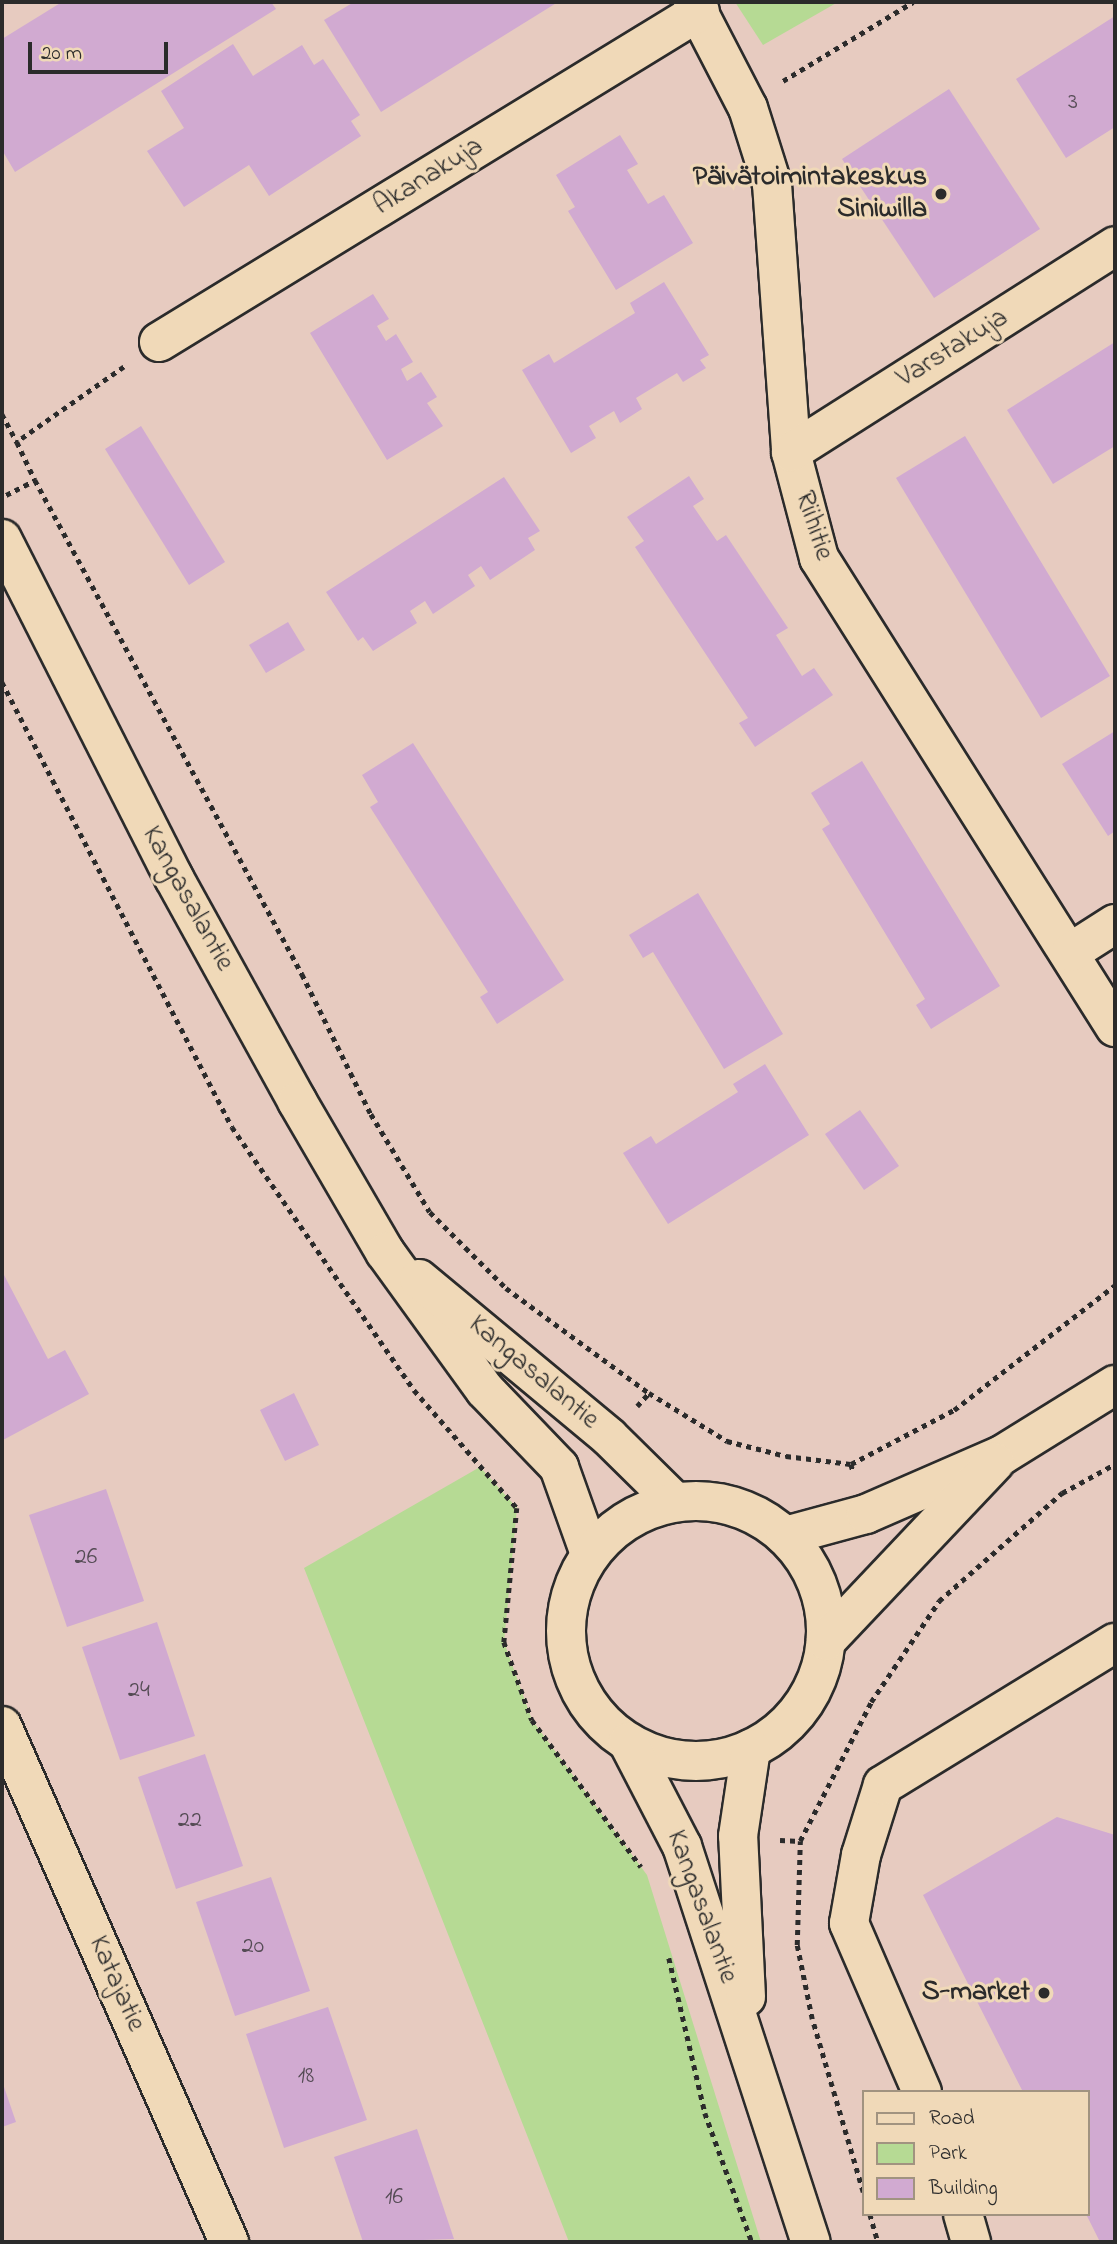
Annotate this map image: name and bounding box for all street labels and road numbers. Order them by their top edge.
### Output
street label: Akanakuja [368,130,490,224]
street label: Varstakuja [891,302,1015,396]
street label: Riihitie [786,487,840,565]
street label: Kangasalantie [133,821,241,977]
street label: Kangasalantie [461,1309,605,1437]
street label: Kangasalantie [658,1826,744,1988]
street label: Katajatie [80,1931,152,2037]

